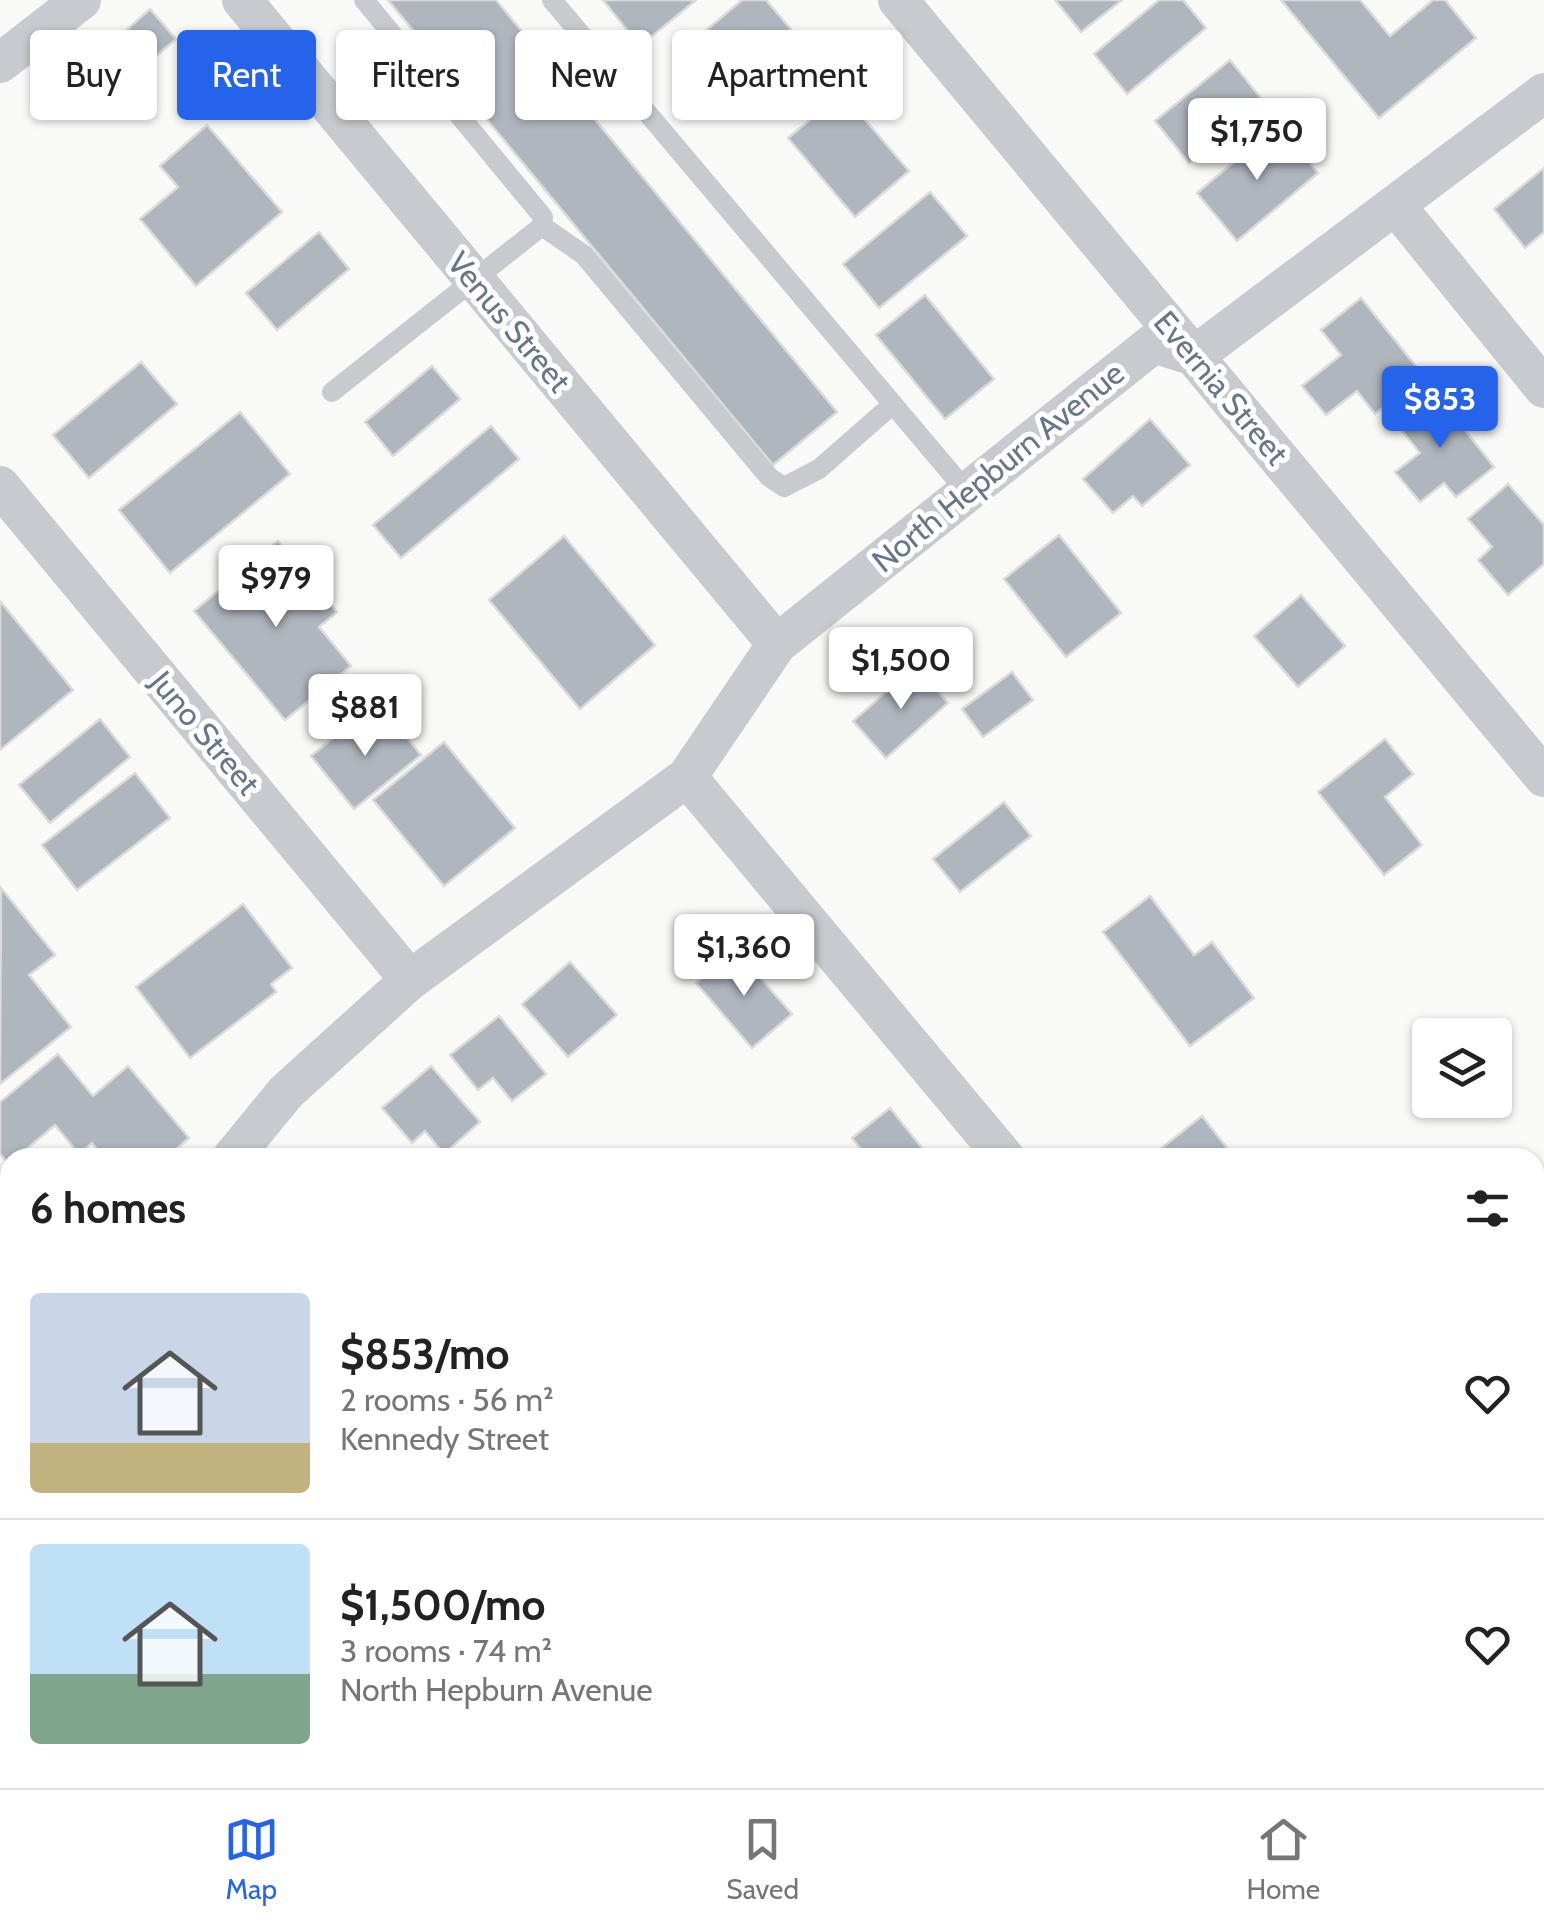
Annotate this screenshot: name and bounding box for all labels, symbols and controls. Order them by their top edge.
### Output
chip: Buy [30,30,157,120]
chip: Rent [177,30,316,120]
chip: Filters [336,30,495,120]
chip: New [515,30,652,120]
chip: Apartment [672,30,903,120]
pin: $1,750 [1176,98,1338,183]
text: $1,750 [1210,111,1304,150]
street label: Venus Street [439,244,580,400]
street label: Evernia Street [1146,303,1297,473]
street label: North Hepburn Avenue [864,353,1131,580]
pin: $853 [1381,366,1499,451]
text: $853 [1404,379,1476,418]
pin: $979 [217,545,335,630]
text: $979 [241,558,311,597]
pin: $1,500 [820,627,982,712]
text: $1,500 [851,640,951,679]
street label: Juno Street [142,662,269,803]
pin: $881 [306,674,424,759]
text: $881 [330,687,400,726]
pin: $1,360 [663,914,825,999]
text: $1,360 [696,927,792,966]
map controls [1412,1018,1512,1118]
button: layers [1412,1018,1512,1118]
icon: filters [1460,1181,1515,1236]
text: 6 homes [30,1182,186,1234]
text: $853/mo [340,1328,509,1380]
icon: home [110,1333,230,1453]
icon: heart [1460,1366,1515,1421]
text: 2 rooms · 56 m² [340,1380,554,1419]
text: Kennedy Street [340,1419,549,1458]
text: $1,500/mo [340,1579,545,1631]
icon: home [110,1584,230,1704]
icon: heart [1460,1617,1515,1672]
text: 3 rooms · 74 m² [340,1631,552,1670]
text: North Hepburn Avenue [340,1670,653,1709]
tab: Map [224,1812,279,1906]
tab: Saved [726,1812,799,1906]
tab: Home [1247,1812,1320,1906]

